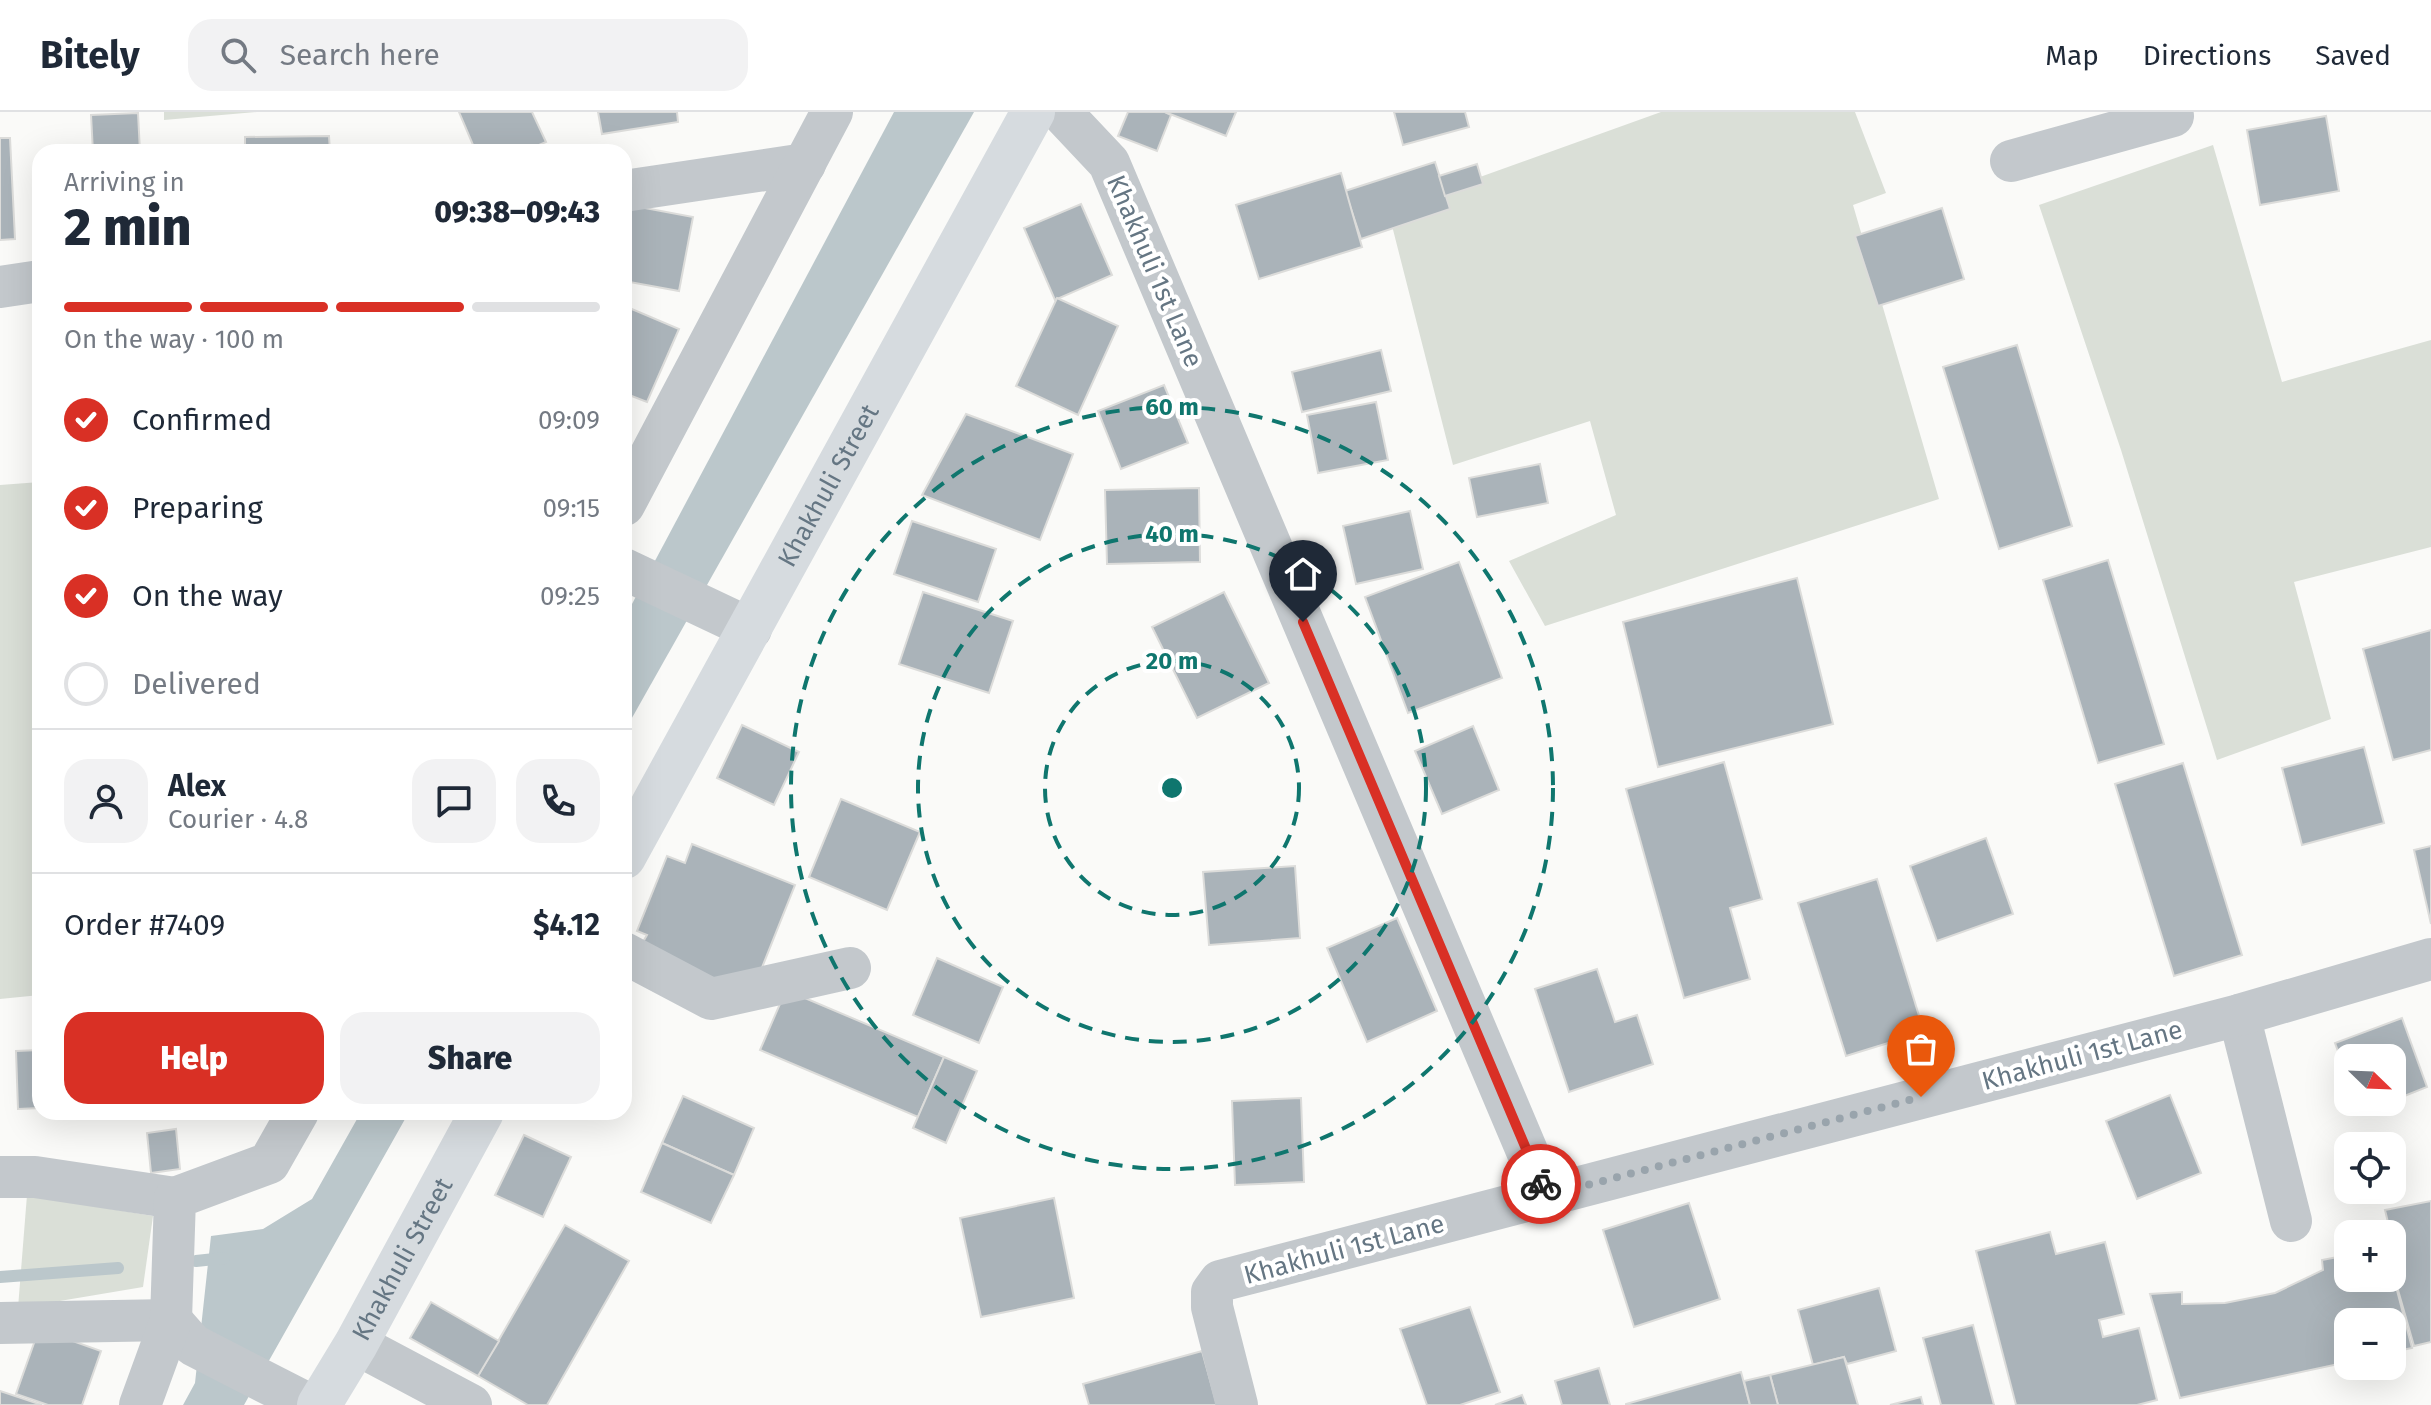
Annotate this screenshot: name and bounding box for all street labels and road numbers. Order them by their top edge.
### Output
street label: Khakhuli 1st Lane [1100,170,1209,372]
street label: Khakhuli Street [771,398,886,572]
street label: Khakhuli 1st Lane [1979,1014,2186,1097]
street label: Khakhuli Street [346,1172,460,1346]
street label: Khakhuli 1st Lane [1241,1208,1448,1291]

